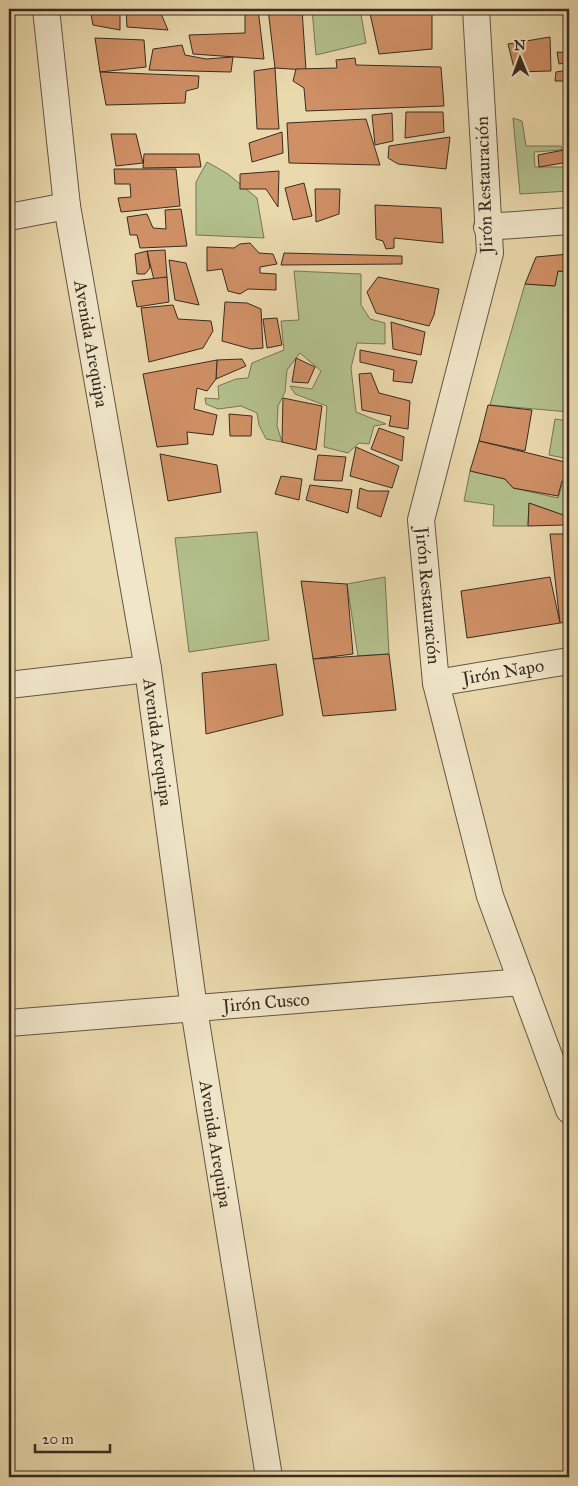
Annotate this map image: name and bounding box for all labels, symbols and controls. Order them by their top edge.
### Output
north arrow [496,32,546,82]
text: N [514,37,526,54]
street label: Jirón Restauración [471,116,498,256]
street label: Avenida Arequipa [69,278,113,409]
street label: Jirón Restauración [410,524,445,665]
street label: Jirón Napo [459,654,546,691]
street label: Avenida Arequipa [138,676,177,808]
street label: Jirón Cusco [220,988,310,1018]
street label: Avenida Arequipa [194,1078,237,1210]
scale bar [35,1421,110,1453]
text: 20 m [42,1430,74,1448]

